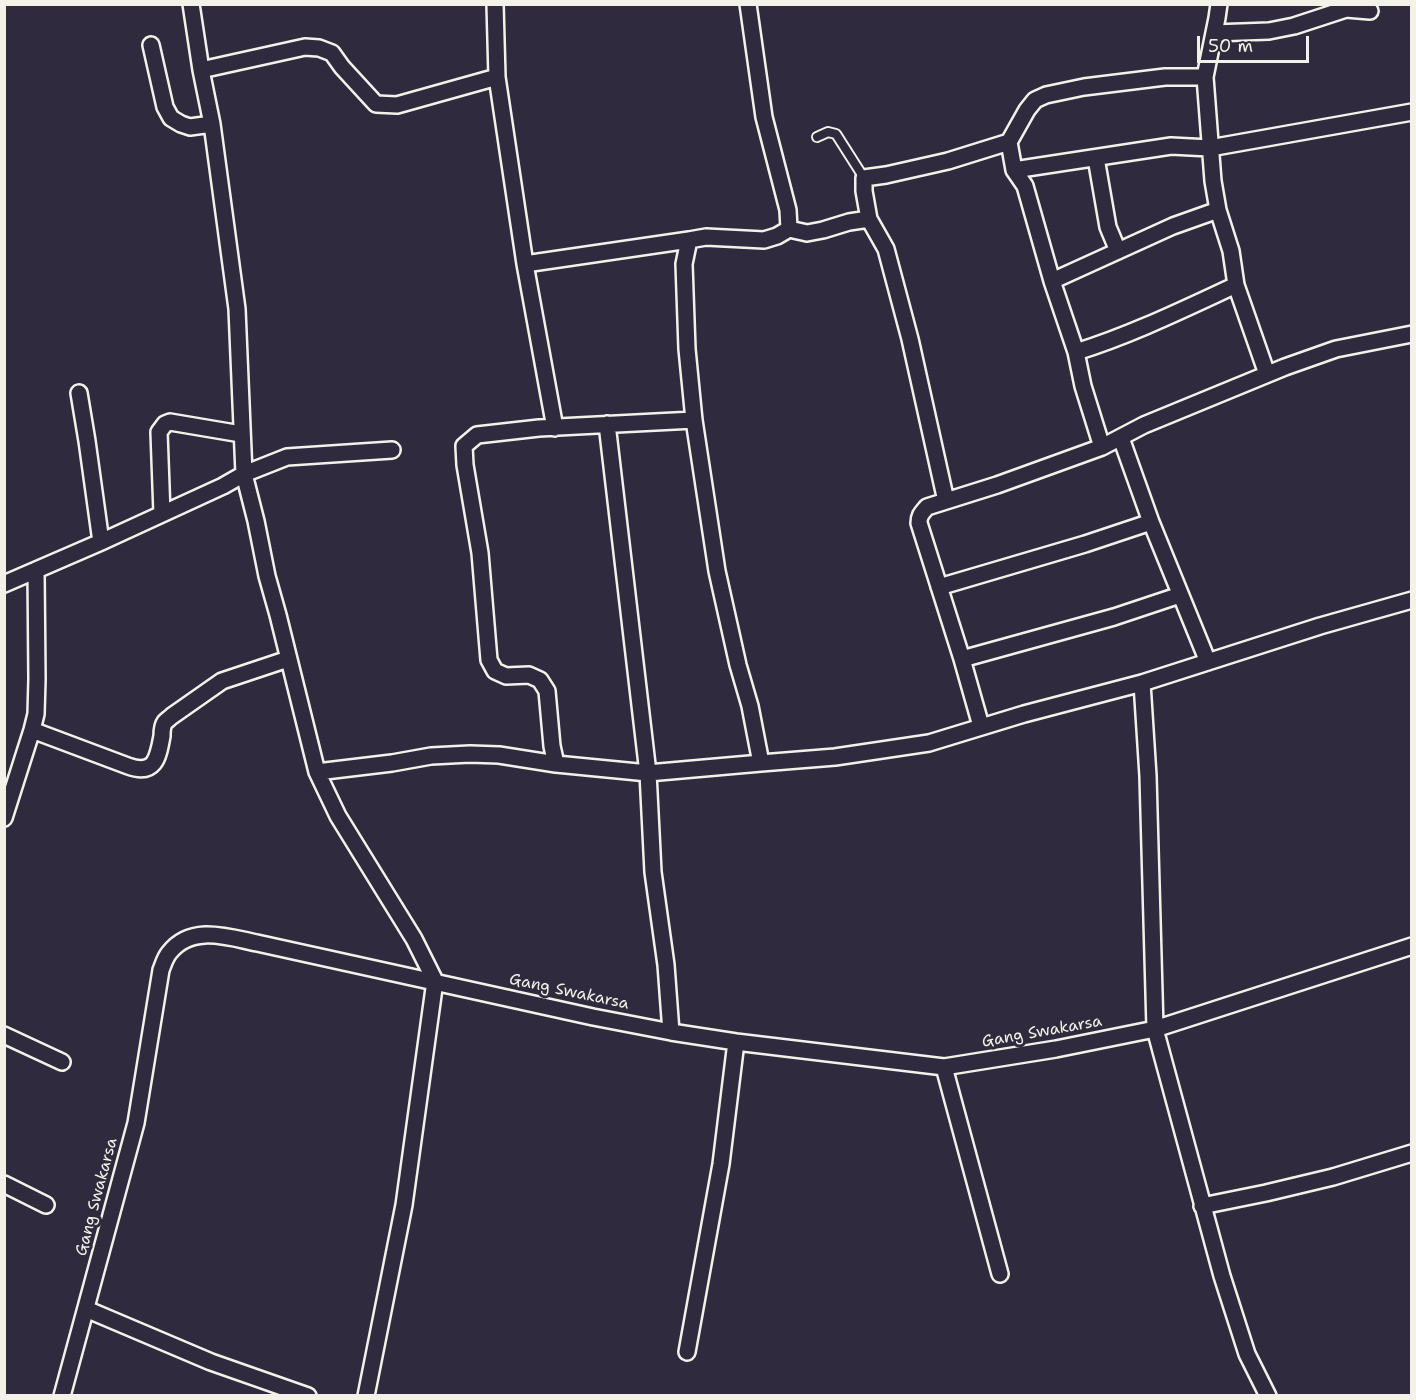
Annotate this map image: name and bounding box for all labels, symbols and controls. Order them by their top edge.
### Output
scale bar [1200,24,1312,62]
text: 50 m [1208,34,1253,58]
street label: Gang Swakarsa [507,970,631,1014]
street label: Gang Swakarsa [980,1012,1104,1052]
street label: Gang Swakarsa [72,1136,122,1258]

